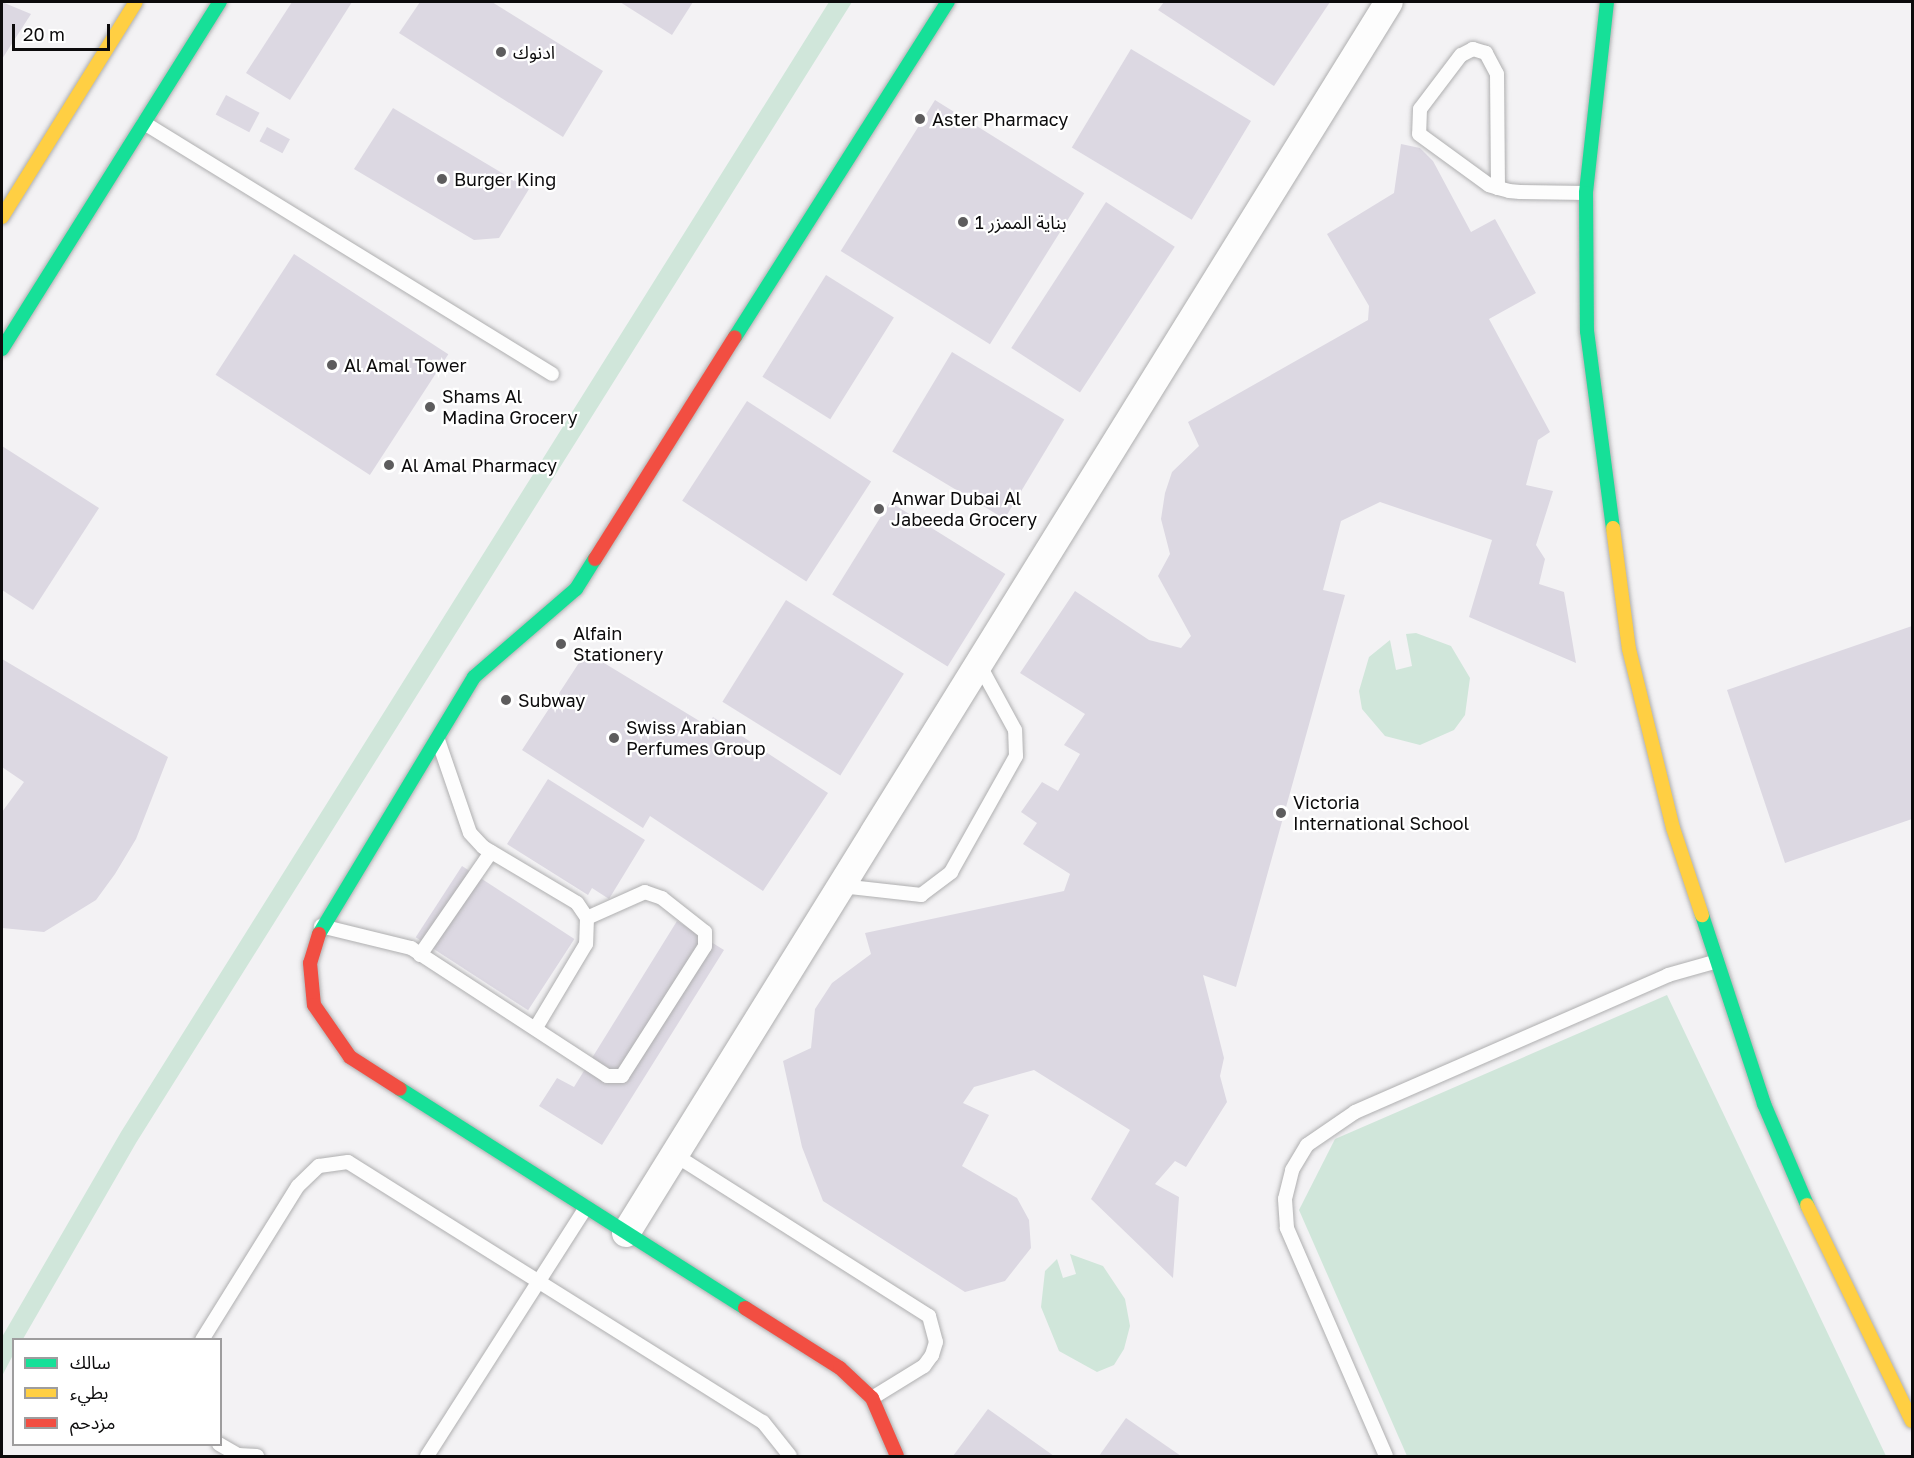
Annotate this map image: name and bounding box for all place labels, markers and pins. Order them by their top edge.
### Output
place label: ادنوك [513,41,555,63]
marker: ادنوك [494,45,508,59]
place label: Aster Pharmacy [932,108,1068,130]
marker: Aster Pharmacy [913,112,927,126]
place label: Burger King [454,168,556,190]
marker: Burger King [435,172,449,186]
place label: بناية الممزر 1 [975,211,1067,233]
marker: بناية الممزر 1 [956,215,970,229]
place label: Al Amal Tower [344,354,466,376]
marker: Al Amal Tower [325,358,339,372]
place label: Shams Al Madina Grocery [442,386,578,428]
marker: Shams Al Madina Grocery [423,400,437,414]
place label: Al Amal Pharmacy [401,454,557,476]
marker: Al Amal Pharmacy [382,458,396,472]
place label: Anwar Dubai Al Jabeeda Grocery [891,488,1037,530]
marker: Anwar Dubai Al Jabeeda Grocery [872,502,886,516]
place label: Alfain Stationery [573,623,663,666]
marker: Alfain Stationery [554,637,568,651]
place label: Subway [518,689,585,711]
marker: Subway [499,693,513,707]
place label: Swiss Arabian Perfumes Group [626,717,766,760]
marker: Swiss Arabian Perfumes Group [607,731,621,745]
place label: Victoria International School [1293,792,1469,834]
marker: Victoria International School [1274,806,1288,820]

